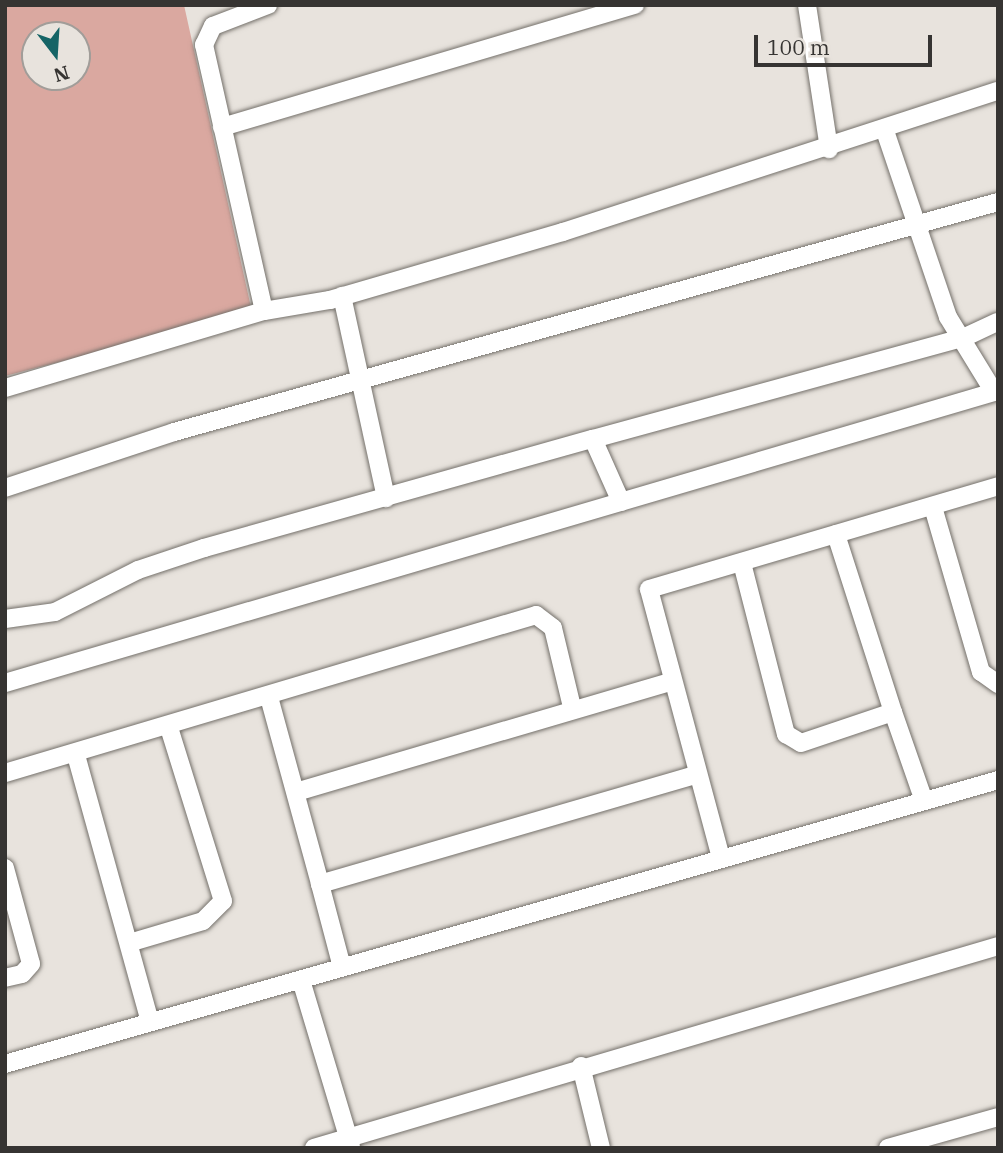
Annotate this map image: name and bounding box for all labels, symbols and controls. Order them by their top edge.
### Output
north arrow [21,21,91,91]
scale bar [758,21,936,65]
text: 100 m [767,33,830,61]
text: N [51,60,72,88]

